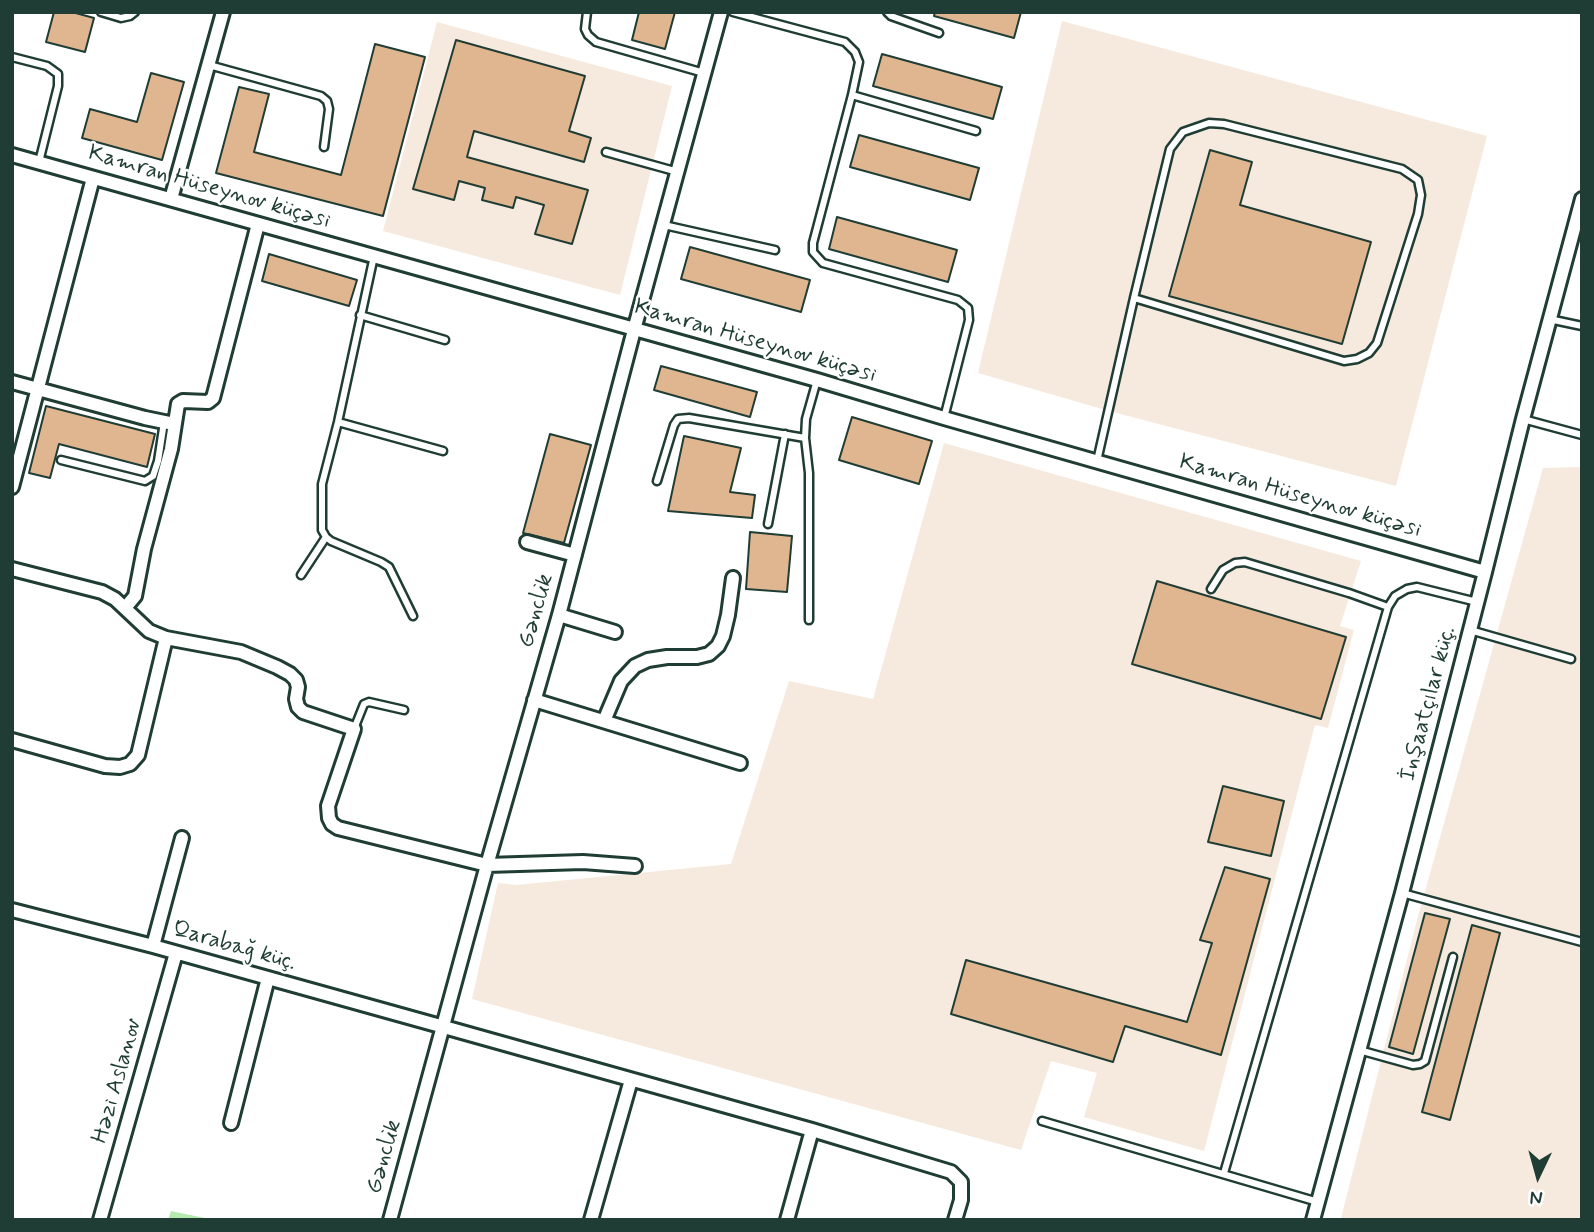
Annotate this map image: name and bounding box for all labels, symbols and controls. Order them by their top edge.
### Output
street label: Kamran Hüseynov küçəsi [85,140,333,236]
street label: Kamran Hüseynov küçəsi [631,294,879,390]
street label: Kamran Hüseynov küçəsi [1176,449,1424,545]
street label: Gənclik [513,571,561,651]
street label: İnşaatçılar küç. [1395,624,1463,784]
street label: Qarabağ küç. [169,916,299,978]
street label: Həzi Aslanov [87,1015,149,1147]
street label: Gənclik [361,1117,409,1197]
north arrow [1503,1141,1573,1211]
text: N [1529,1184,1544,1210]

